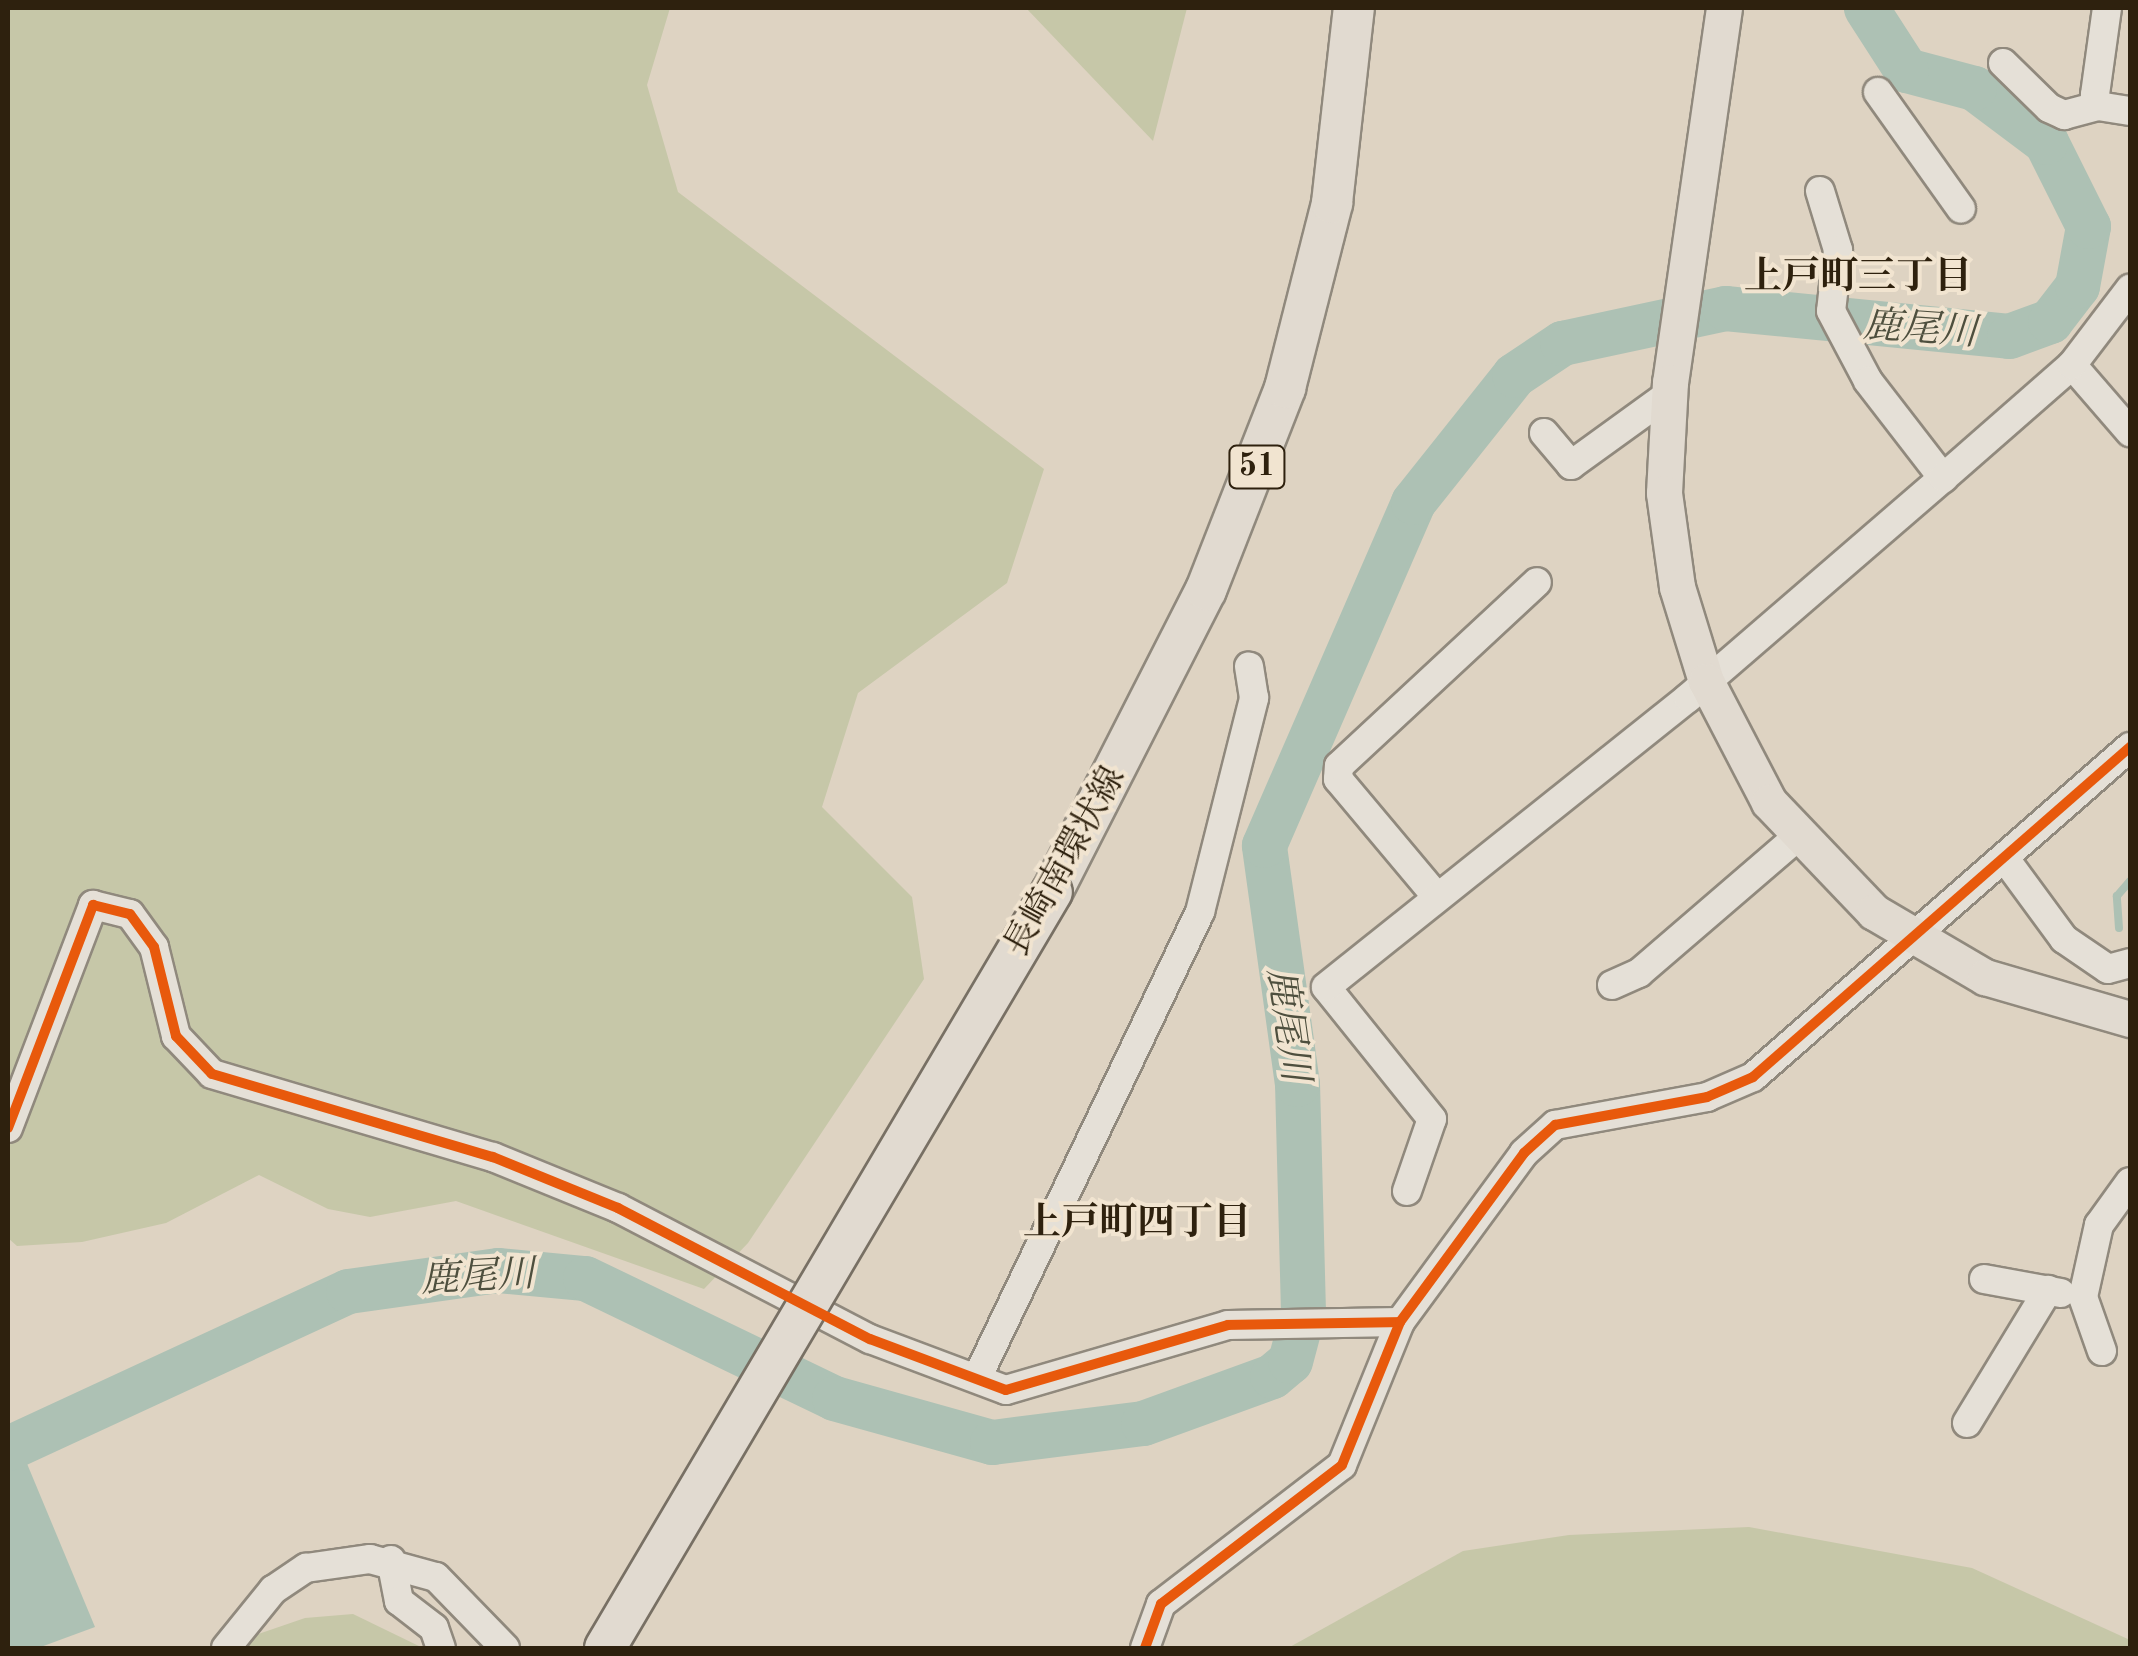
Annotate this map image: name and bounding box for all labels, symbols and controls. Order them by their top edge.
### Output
district label: 上戸町三丁目 [1744,256,1972,302]
water label: 鹿尾川 [1862,304,1978,358]
road number: 51 [1227,440,1287,494]
street label: 長崎南環状線 [997,760,1135,964]
water label: 鹿尾川 [1255,965,1317,1085]
district label: 上戸町四丁目 [1023,1202,1251,1248]
water label: 鹿尾川 [420,1253,536,1305]

